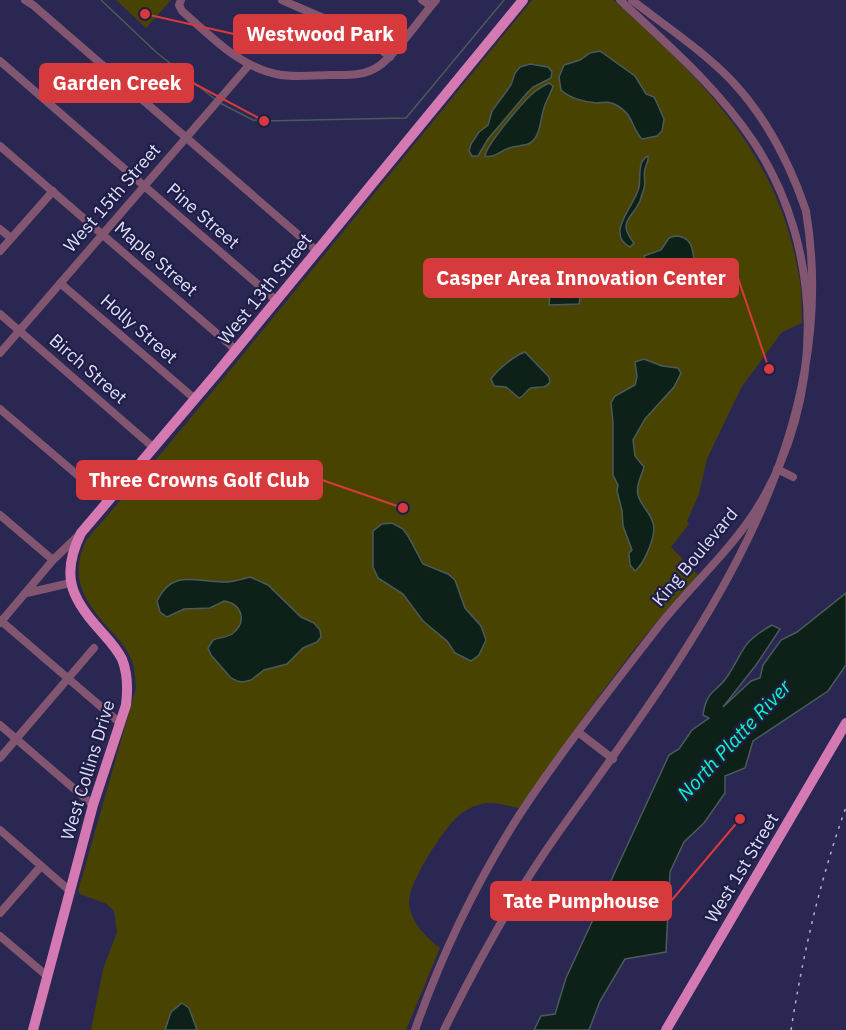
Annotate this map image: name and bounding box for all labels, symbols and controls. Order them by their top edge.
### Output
callout: Westwood Park [234,15,406,53]
text: Westwood Park [246,20,394,47]
callout: Garden Creek [40,64,193,102]
text: Garden Creek [53,69,182,96]
street label: West 15th Street [58,139,165,257]
street label: Pine Street [162,178,245,254]
street label: Maple Street [110,216,203,301]
street label: West 13th Street [213,228,317,349]
callout: Casper Area Innovation Center [424,259,738,297]
text: Casper Area Innovation Center [436,264,726,291]
street label: Holly Street [96,289,183,368]
street label: Birch Street [45,329,132,409]
callout: Three Crowns Golf Club [77,461,322,499]
text: Three Crowns Golf Club [88,466,310,493]
street label: King Boulevard [647,503,743,611]
water label: North Platte River [671,673,797,806]
street label: West Collins Drive [55,697,120,843]
street label: West 1st Street [700,809,783,927]
callout: Tate Pumphouse [491,882,671,920]
text: Tate Pumphouse [503,887,659,914]

